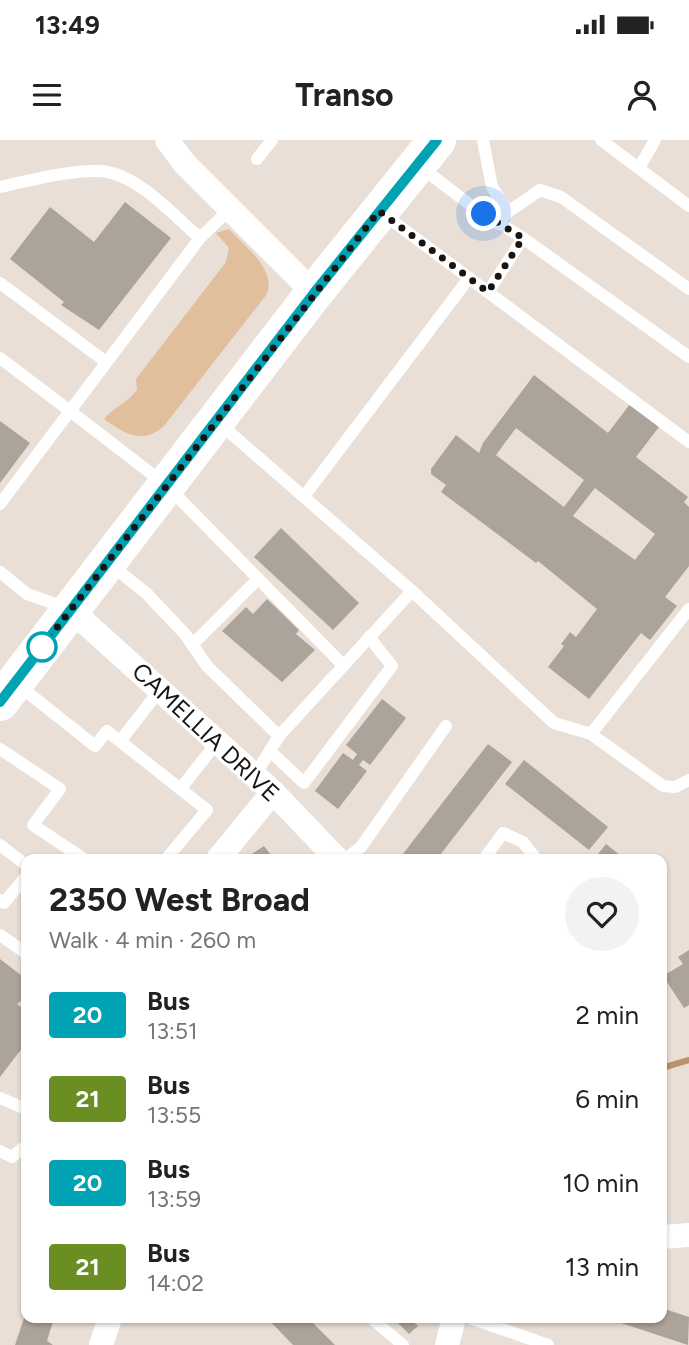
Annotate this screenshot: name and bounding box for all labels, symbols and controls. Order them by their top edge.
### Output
text: 13:49 [35,9,100,41]
icon: menu [28,76,66,114]
text: Transo [295,76,394,114]
icon: person [623,76,661,114]
your location [466,196,501,231]
unlabelled marker [27,632,57,662]
street label: CAMELLIA DRIVE [126,656,286,808]
button: heart [565,877,639,951]
text: 2350 West Broad [49,880,310,919]
text: Walk · 4 min · 260 m [49,926,256,954]
text: Bus [147,985,190,1017]
text: 2 min [575,999,639,1031]
text: 20 [73,1000,102,1029]
text: 13:51 [147,1017,198,1045]
text: Bus [147,1069,190,1101]
text: 6 min [575,1083,639,1115]
text: 21 [75,1084,100,1113]
text: 13:55 [147,1101,201,1129]
text: Bus [147,1153,190,1185]
text: 10 min [563,1167,639,1199]
text: 20 [73,1168,102,1197]
text: 13:59 [147,1185,201,1213]
text: Bus [147,1237,190,1269]
text: 13 min [565,1251,639,1283]
text: 21 [75,1252,100,1281]
text: 14:02 [147,1269,204,1297]

